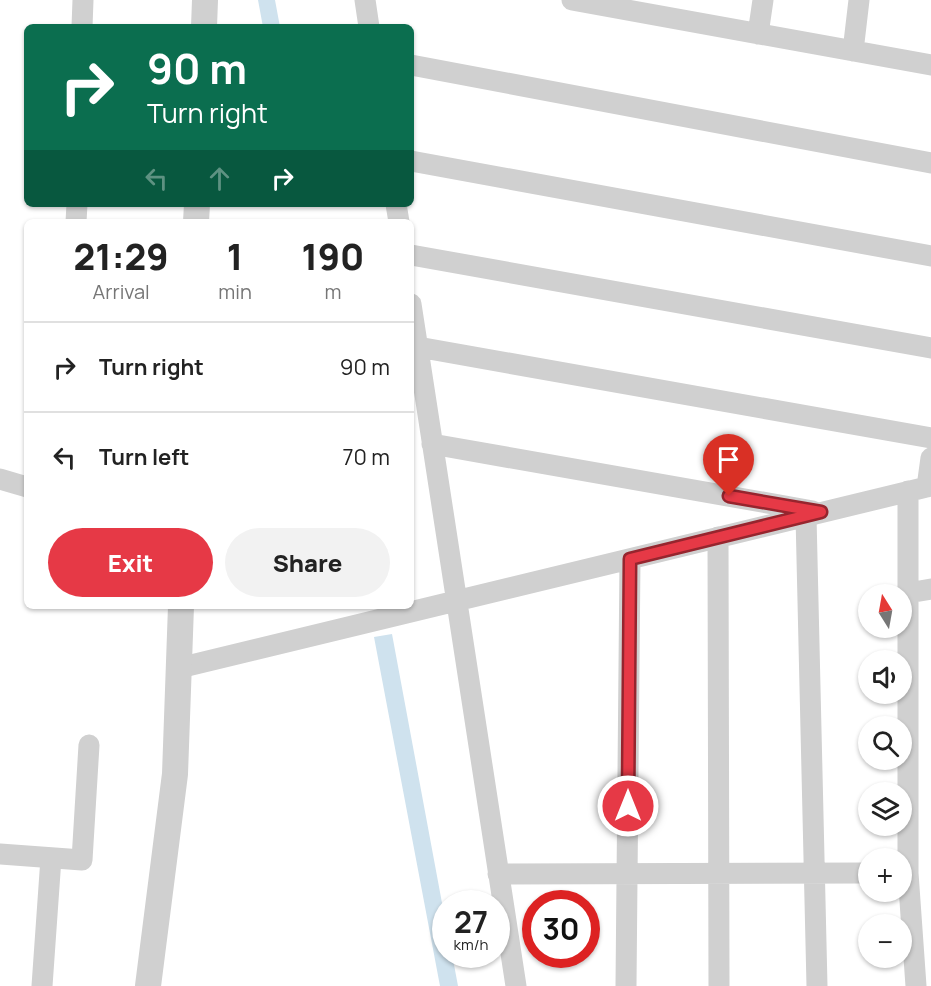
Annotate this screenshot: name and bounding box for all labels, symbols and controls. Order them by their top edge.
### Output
text: 90 m [147,39,247,97]
icon: right [48,48,126,126]
text: Turn right [147,94,268,131]
icon: left [140,162,173,195]
icon: ahead [203,162,236,195]
icon: right [266,162,299,195]
text: 21:29 [74,232,169,281]
text: 1 [227,232,243,281]
text: 190 [301,232,364,281]
text: Arrival [93,278,150,305]
text: min [218,278,252,305]
text: m [324,278,341,305]
icon: right [48,351,81,384]
text: Turn right [99,352,204,382]
text: 90 m [340,352,390,382]
pin [703,434,754,496]
icon: left [48,441,81,474]
text: Turn left [99,442,189,472]
text: 70 m [342,442,390,472]
icon: arrive [712,443,745,476]
button: Exit [48,528,213,597]
button: Share [225,528,390,597]
north arrow [858,584,912,638]
map controls [858,584,912,968]
button: sound [858,650,912,704]
button: search [858,716,912,770]
position arrow [596,774,660,838]
button: layers [858,782,912,836]
button: + [858,848,912,902]
speed limit sign: 30 [522,890,600,968]
text: 27 [454,901,488,942]
button: − [858,914,912,968]
text: km/h [454,934,488,955]

